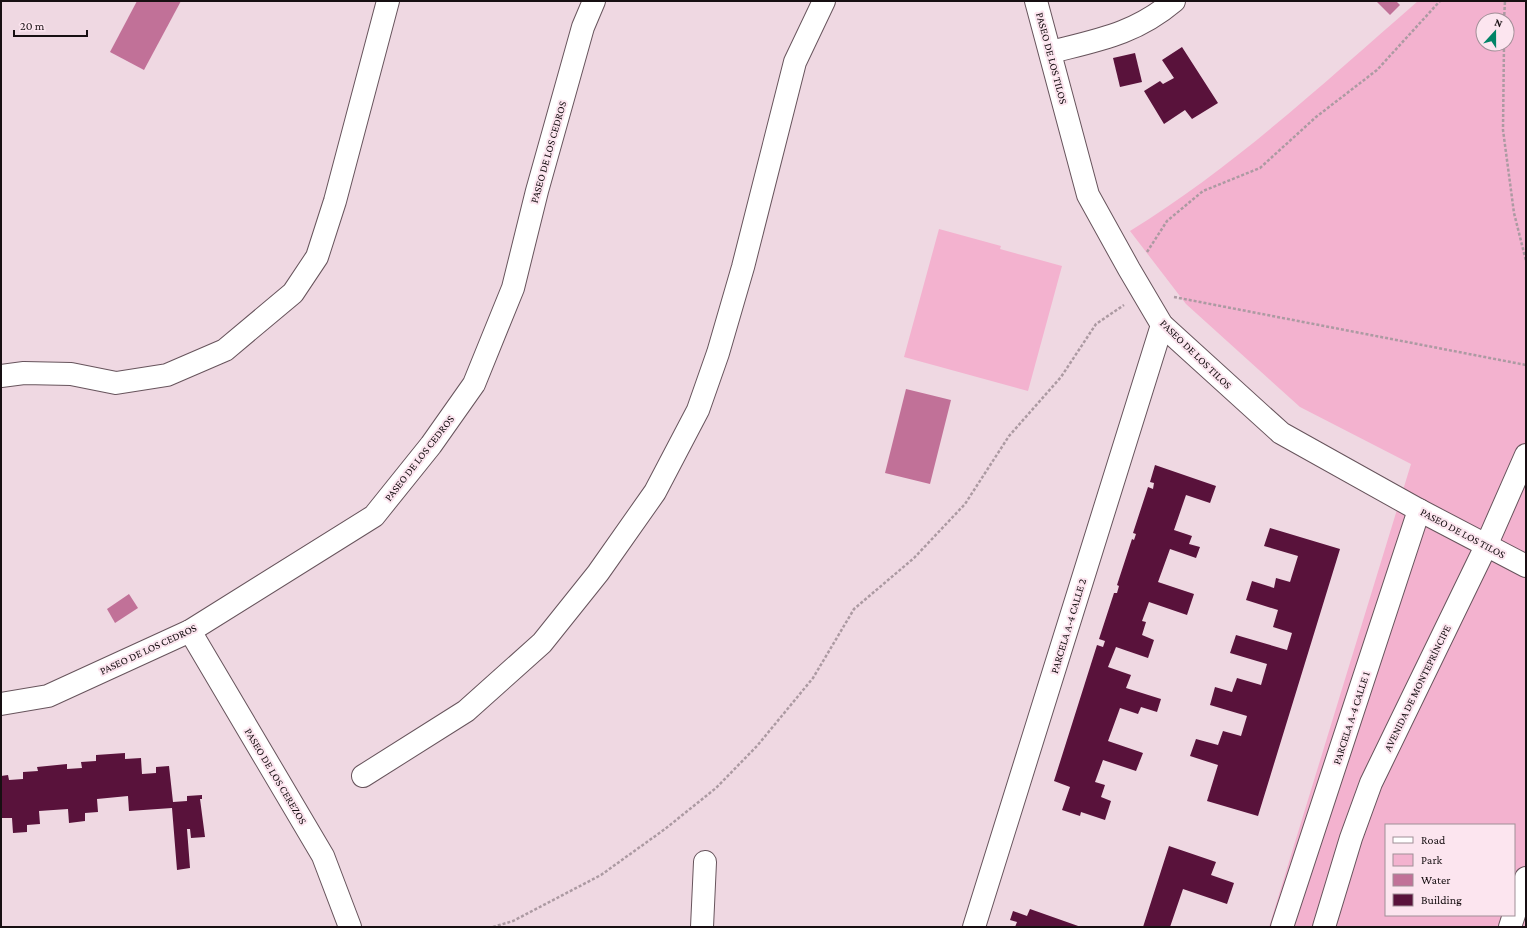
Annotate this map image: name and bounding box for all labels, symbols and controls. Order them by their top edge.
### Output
street label: PASEO DE LOS TILOS [1034,11,1070,105]
scale bar [14,12,87,38]
north arrow [1475,12,1515,52]
text: N [1493,16,1505,30]
text: 20 m [20,19,45,33]
street label: PASEO DE LOS CEDROS [528,100,568,204]
street label: PASEO DE LOS TILOS [1158,317,1234,391]
street label: PASEO DE LOS CEDROS [382,413,456,503]
street label: PASEO DE LOS TILOS [1418,506,1508,560]
street label: PARCELA A-4 CALLE 2 [1048,577,1088,675]
street label: PASEO DE LOS CEDROS [98,621,198,677]
street label: AVENIDA DE MONTEPRÍNCIPE [1381,623,1453,753]
street label: PARCELA A-4 CALLE 1 [1330,670,1372,766]
street label: PASEO DE LOS CEREZOS [243,726,309,826]
legend [1385,824,1515,916]
text: Road [1421,833,1446,847]
text: Park [1421,853,1443,867]
text: Water [1421,873,1451,887]
text: Building [1421,893,1462,907]

